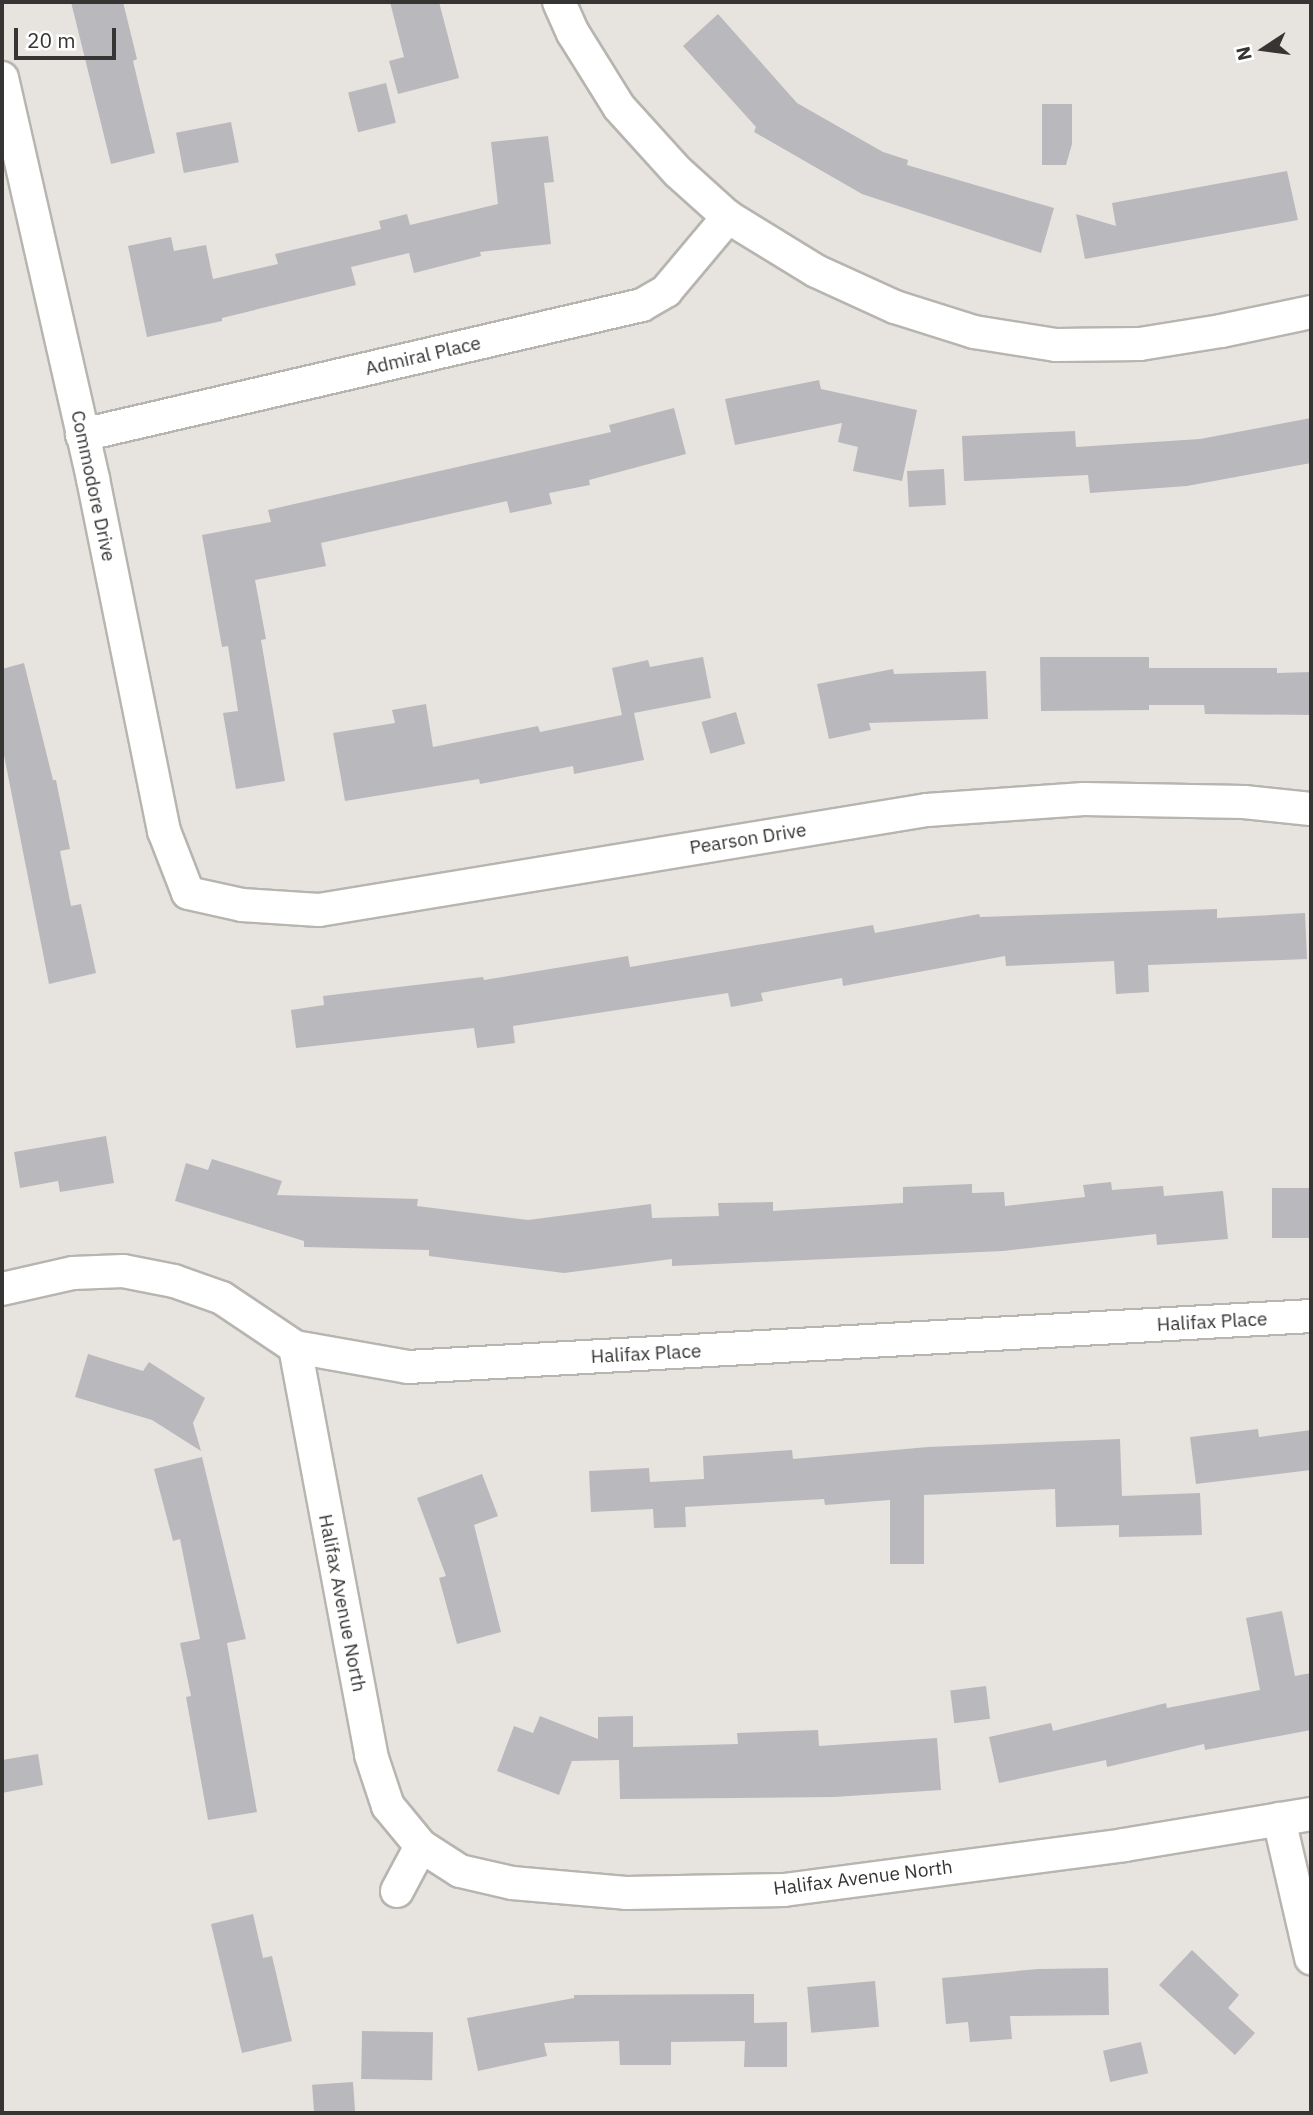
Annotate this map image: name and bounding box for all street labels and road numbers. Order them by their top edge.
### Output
street label: Admiral Place [363,332,483,380]
street label: Commodore Drive [66,408,120,564]
street label: Pearson Drive [688,819,808,859]
street label: Halifax Place [1156,1308,1268,1336]
street label: Halifax Place [590,1340,702,1368]
street label: Halifax Avenue North [314,1512,370,1694]
street label: Halifax Avenue North [772,1856,954,1900]

